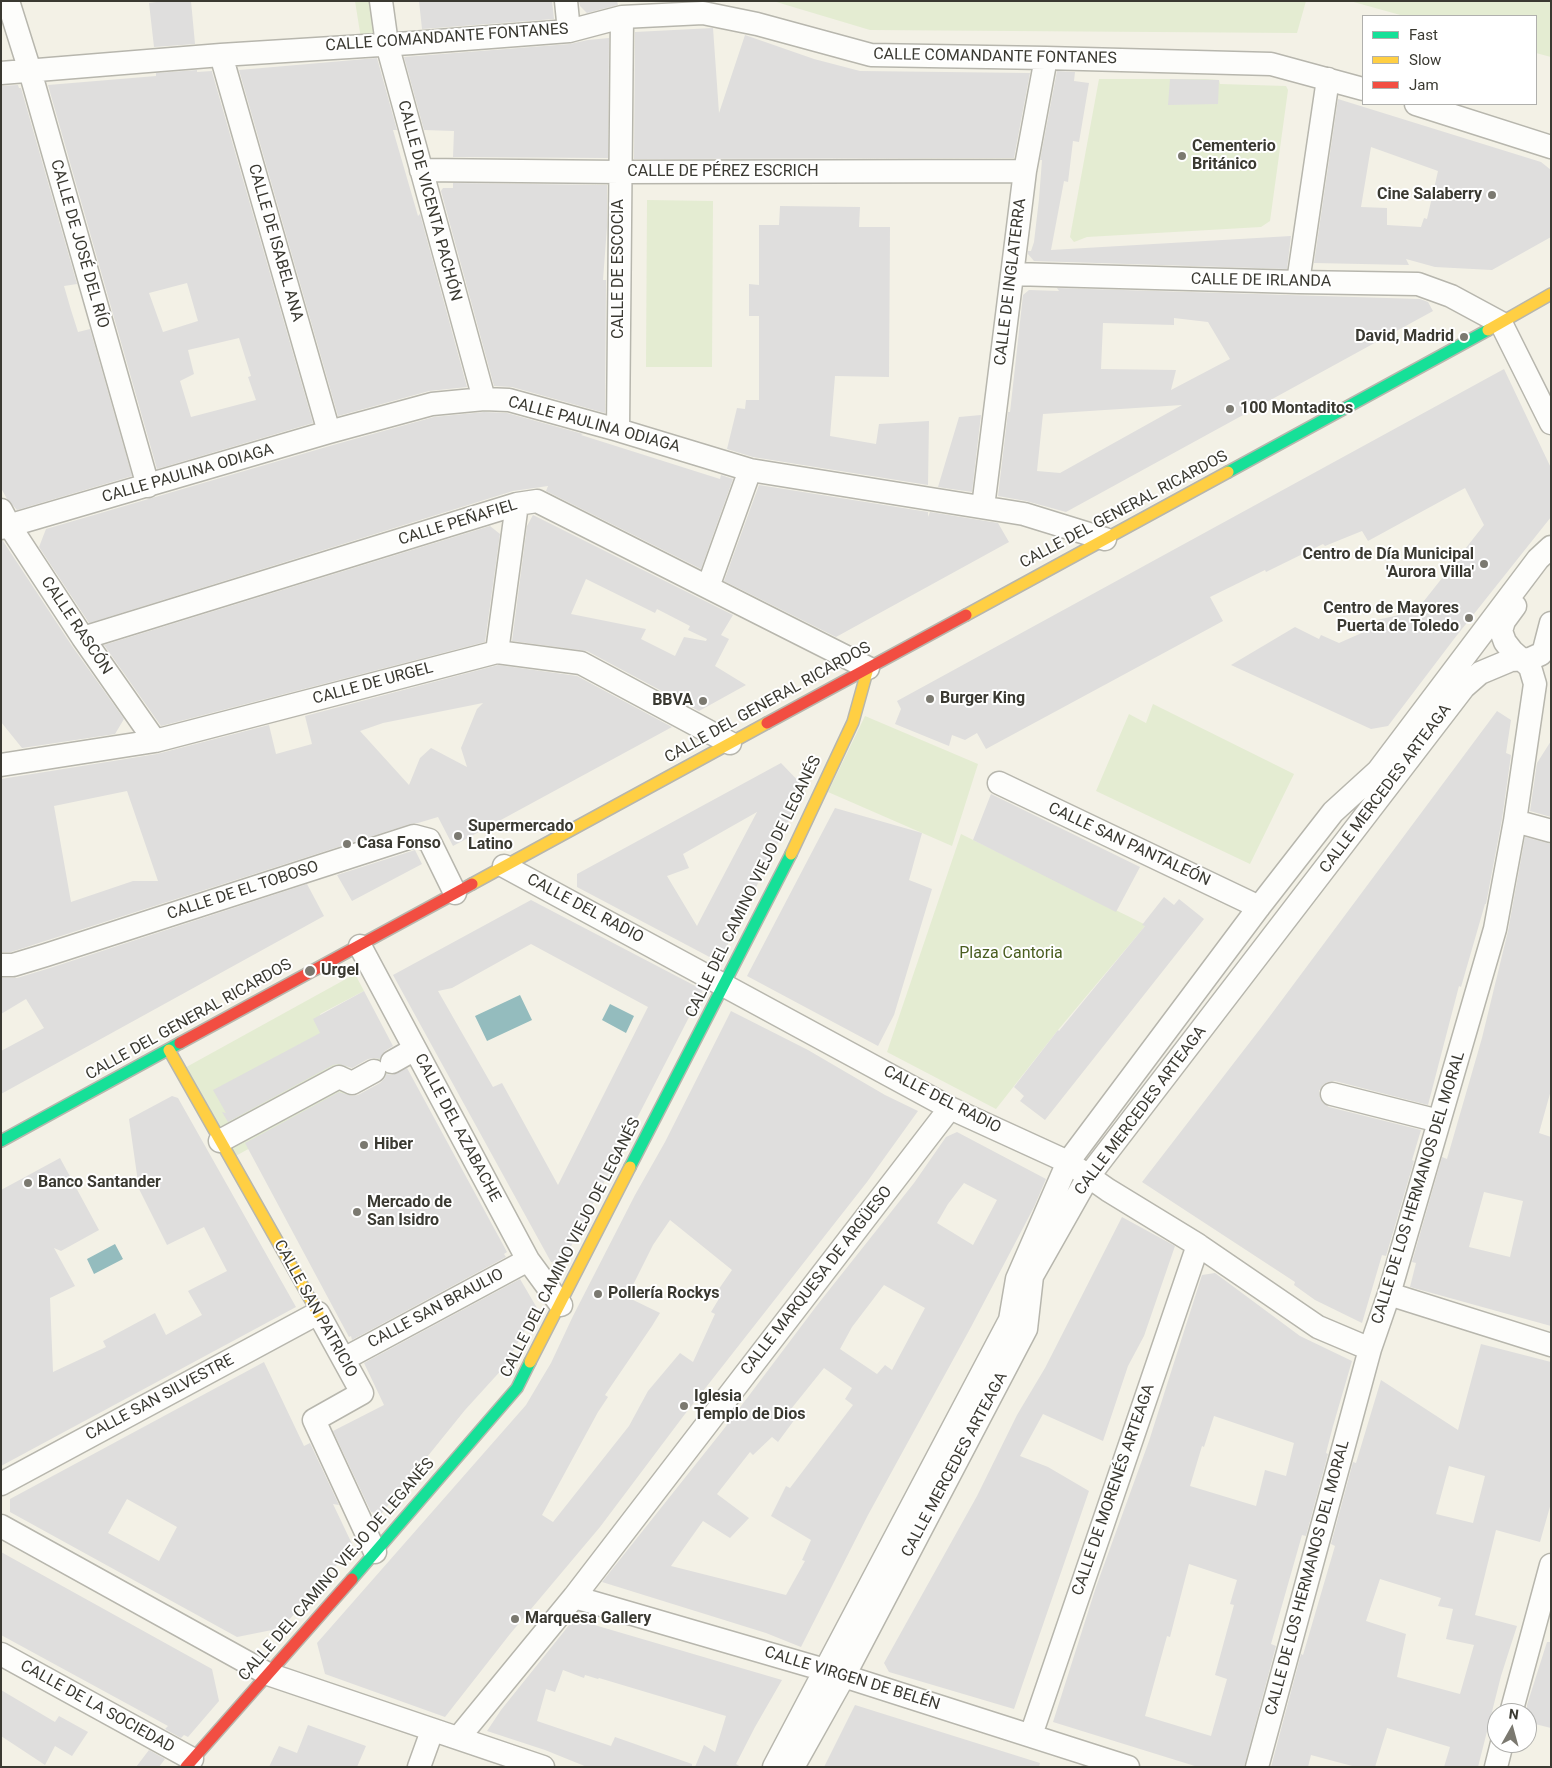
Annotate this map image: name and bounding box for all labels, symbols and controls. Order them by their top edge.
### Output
legend [1362,15,1537,105]
street label: CALLE COMANDANTE FONTANES [325,20,569,56]
text: Fast [1409,26,1438,44]
street label: CALLE COMANDANTE FONTANES [873,45,1117,69]
text: Slow [1409,51,1441,69]
text: Jam [1409,76,1439,94]
street label: CALLE DE VICENTA PACHÓN [393,99,465,303]
place label: Cementerio Británico [1192,137,1276,175]
marker: Cementerio Británico [1176,150,1188,162]
street label: CALLE DE JOSÉ DEL RÍO [46,157,112,331]
street label: CALLE DE ISABEL ANA [243,162,307,324]
street label: CALLE DE PÉREZ ESCRICH [627,162,819,182]
place label: Cine Salaberry [1377,185,1482,205]
marker: Cine Salaberry [1486,189,1498,201]
street label: CALLE DE INGLATERRA [991,197,1031,367]
street label: CALLE DE ESCOCIA [609,199,629,339]
street label: CALLE DE IRLANDA [1191,270,1331,292]
place label: David, Madrid [1355,327,1454,347]
marker: David, Madrid [1458,331,1470,343]
street label: CALLE PAULINA ODIAGA [506,393,682,457]
place label: 100 Montaditos [1240,399,1353,419]
marker: 100 Montaditos [1224,403,1236,415]
street label: CALLE PAULINA ODIAGA [100,440,276,508]
street label: CALLE DEL GENERAL RICARDOS [1017,447,1231,573]
street label: CALLE PEÑAFIEL [396,496,520,550]
place label: Centro de Día Municipal 'Aurora Villa' [1302,545,1474,583]
marker: Centro de Día Municipal 'Aurora Villa' [1478,558,1490,570]
street label: CALLE RASCÓN [36,573,116,679]
place label: Centro de Mayores Puerta de Toledo [1323,599,1459,637]
marker: Centro de Mayores Puerta de Toledo [1463,612,1475,624]
street label: CALLE DEL GENERAL RICARDOS [662,638,874,768]
street label: CALLE DE URGEL [311,659,435,709]
place label: Burger King [940,689,1025,709]
place label: BBVA [652,691,693,711]
marker: Burger King [924,693,936,705]
marker: BBVA [697,695,709,707]
street label: CALLE MERCEDES ARTEAGA [1316,701,1456,877]
street label: CALLE DEL CAMINO VIEJO DE LEGANÉS [682,753,826,1021]
street label: CALLE SAN PANTALEÓN [1045,799,1213,891]
place label: Supermercado Latino [468,817,573,855]
marker: Supermercado Latino [452,830,464,842]
place label: Casa Fonso [357,834,441,854]
marker: Casa Fonso [341,838,353,850]
street label: CALLE DE EL TOBOSO [165,857,321,925]
street label: CALLE DEL RADIO [523,870,647,948]
park label: Plaza Cantoria [959,944,1063,964]
street label: CALLE DEL GENERAL RICARDOS [83,955,295,1085]
place label: Urgel [321,961,359,981]
marker: Urgel [303,964,317,978]
street label: CALLE MERCEDES ARTEAGA [1071,1023,1211,1199]
street label: CALLE DE LOS HERMANOS DEL MORAL [1368,1049,1470,1327]
street label: CALLE DEL AZABACHE [410,1051,504,1205]
street label: CALLE DEL RADIO [880,1062,1004,1138]
street label: CALLE DEL CAMINO VIEJO DE LEGANÉS [497,1115,645,1381]
place label: Hiber [374,1135,413,1155]
marker: Hiber [358,1139,370,1151]
place label: Banco Santander [38,1173,161,1193]
marker: Banco Santander [22,1177,34,1189]
street label: CALLE MARQUESA DE ARGÜESO [737,1183,897,1379]
place label: Mercado de San Isidro [367,1193,452,1231]
marker: Mercado de San Isidro [351,1206,363,1218]
street label: CALLE SAN PATRICIO [269,1237,361,1381]
street label: CALLE SAN BRAULIO [365,1265,507,1353]
place label: Pollería Rockys [608,1284,720,1304]
marker: Pollería Rockys [592,1288,604,1300]
street label: CALLE SAN SILVESTRE [83,1351,237,1445]
street label: CALLE MERCEDES ARTEAGA [898,1369,1012,1561]
street label: CALLE DE MORENÉS ARTEAGA [1069,1382,1159,1598]
place label: Iglesia Templo de Dios [694,1387,805,1425]
marker: Iglesia Templo de Dios [678,1400,690,1412]
street label: CALLE DE LOS HERMANOS DEL MORAL [1262,1438,1354,1718]
street label: CALLE DEL CAMINO VIEJO DE LEGANÉS [235,1455,439,1685]
place label: Marquesa Gallery [525,1609,651,1629]
marker: Marquesa Gallery [509,1613,521,1625]
street label: CALLE VIRGEN DE BELÉN [762,1643,942,1715]
street label: CALLE DE LA SOCIEDAD [16,1657,178,1757]
north arrow [1487,1703,1537,1753]
text: N [1508,1706,1520,1723]

